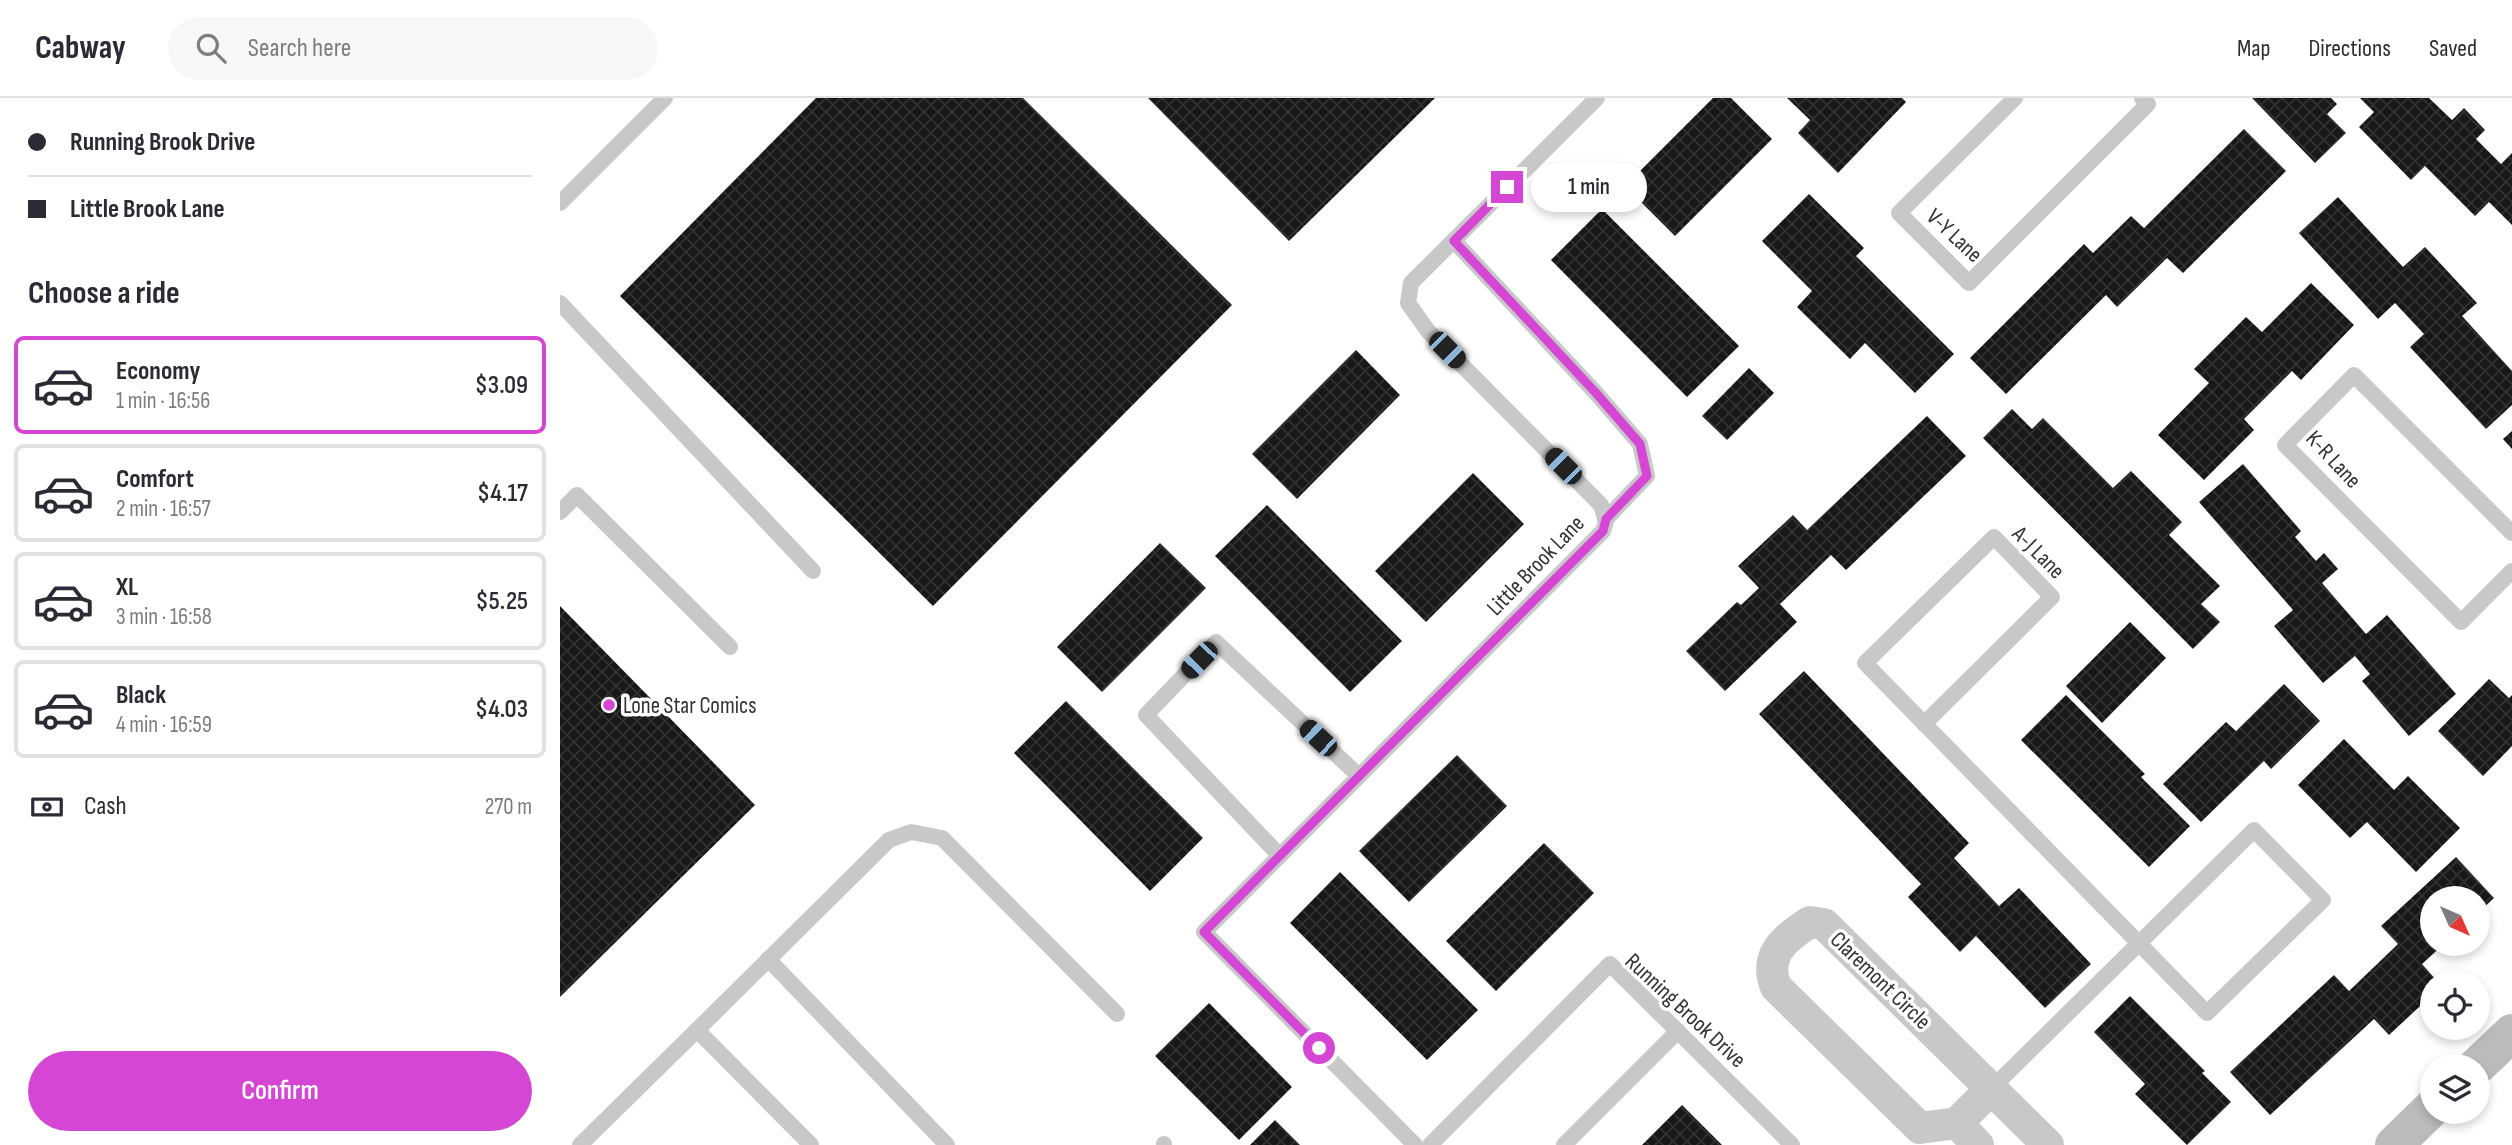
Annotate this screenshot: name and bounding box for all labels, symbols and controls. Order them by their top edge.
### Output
search box [168,17,658,80]
text: Cabway [35,28,126,68]
icon: search [192,29,230,67]
text: Search here [248,33,351,64]
text: Map [2237,34,2270,63]
text: Directions [2308,34,2391,63]
text: Saved [2429,34,2477,63]
text: Running Brook Drive [70,127,255,158]
callout: 1 min [1532,162,1647,212]
route end [1491,171,1523,203]
text: 1 min [1568,173,1610,201]
text: Little Brook Lane [70,194,225,225]
street label: V-Y Lane [1920,203,1988,269]
text: Choose a ride [28,274,180,313]
car [1425,328,1470,372]
icon: car [32,354,95,417]
text: Economy [116,356,200,387]
text: $3.09 [475,370,528,401]
text: 1 min · 16:56 [116,387,210,415]
street label: K-R Lane [2300,425,2367,494]
car [1541,444,1586,488]
icon: car [32,462,95,525]
text: Comfort [116,464,194,495]
text: $4.17 [477,478,528,509]
text: 2 min · 16:57 [116,495,211,523]
street label: Little Brook Lane [1481,510,1590,622]
street label: A-J Lane [2005,520,2070,585]
icon: car [32,570,95,633]
text: XL [116,572,138,603]
text: $5.25 [476,586,528,617]
text: 3 min · 16:58 [116,603,212,631]
car [1177,638,1222,682]
icon: car [32,678,95,741]
text: Black [116,680,166,711]
place label: Lone Star Comics [623,692,756,720]
text: $4.03 [475,694,528,725]
marker: Lone Star Comics [601,697,617,713]
text: 4 min · 16:59 [116,711,212,739]
car [1296,716,1341,760]
icon: cash [28,788,66,826]
text: Cash [84,791,127,822]
text: 270 m [485,793,532,821]
north arrow [2420,886,2490,956]
map controls [2420,886,2490,1124]
street label: Claremont Circle [1824,926,1936,1036]
street label: Running Brook Drive [1619,948,1752,1074]
button: locate [2420,970,2490,1040]
route start [1303,1032,1335,1064]
button: Confirm [28,1051,532,1131]
button: layers [2420,1054,2490,1124]

